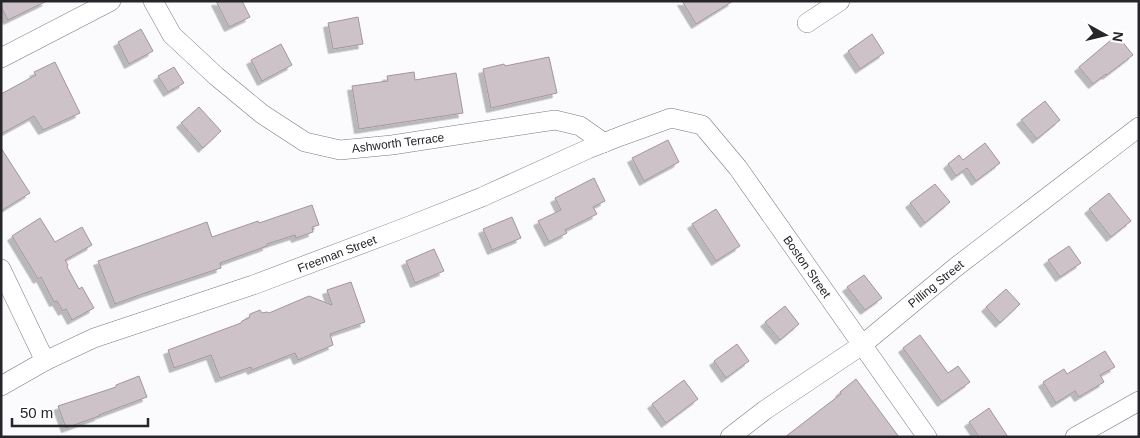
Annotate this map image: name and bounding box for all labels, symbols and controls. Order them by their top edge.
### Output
north arrow [1080,10,1130,60]
text: N [1109,31,1127,43]
street label: Ashworth Terrace [351,130,445,156]
street label: Freeman Street [296,232,379,275]
street label: Boston Street [780,233,834,301]
street label: Pilling Street [905,257,967,311]
scale bar [12,396,149,428]
text: 50 m [20,404,53,421]

